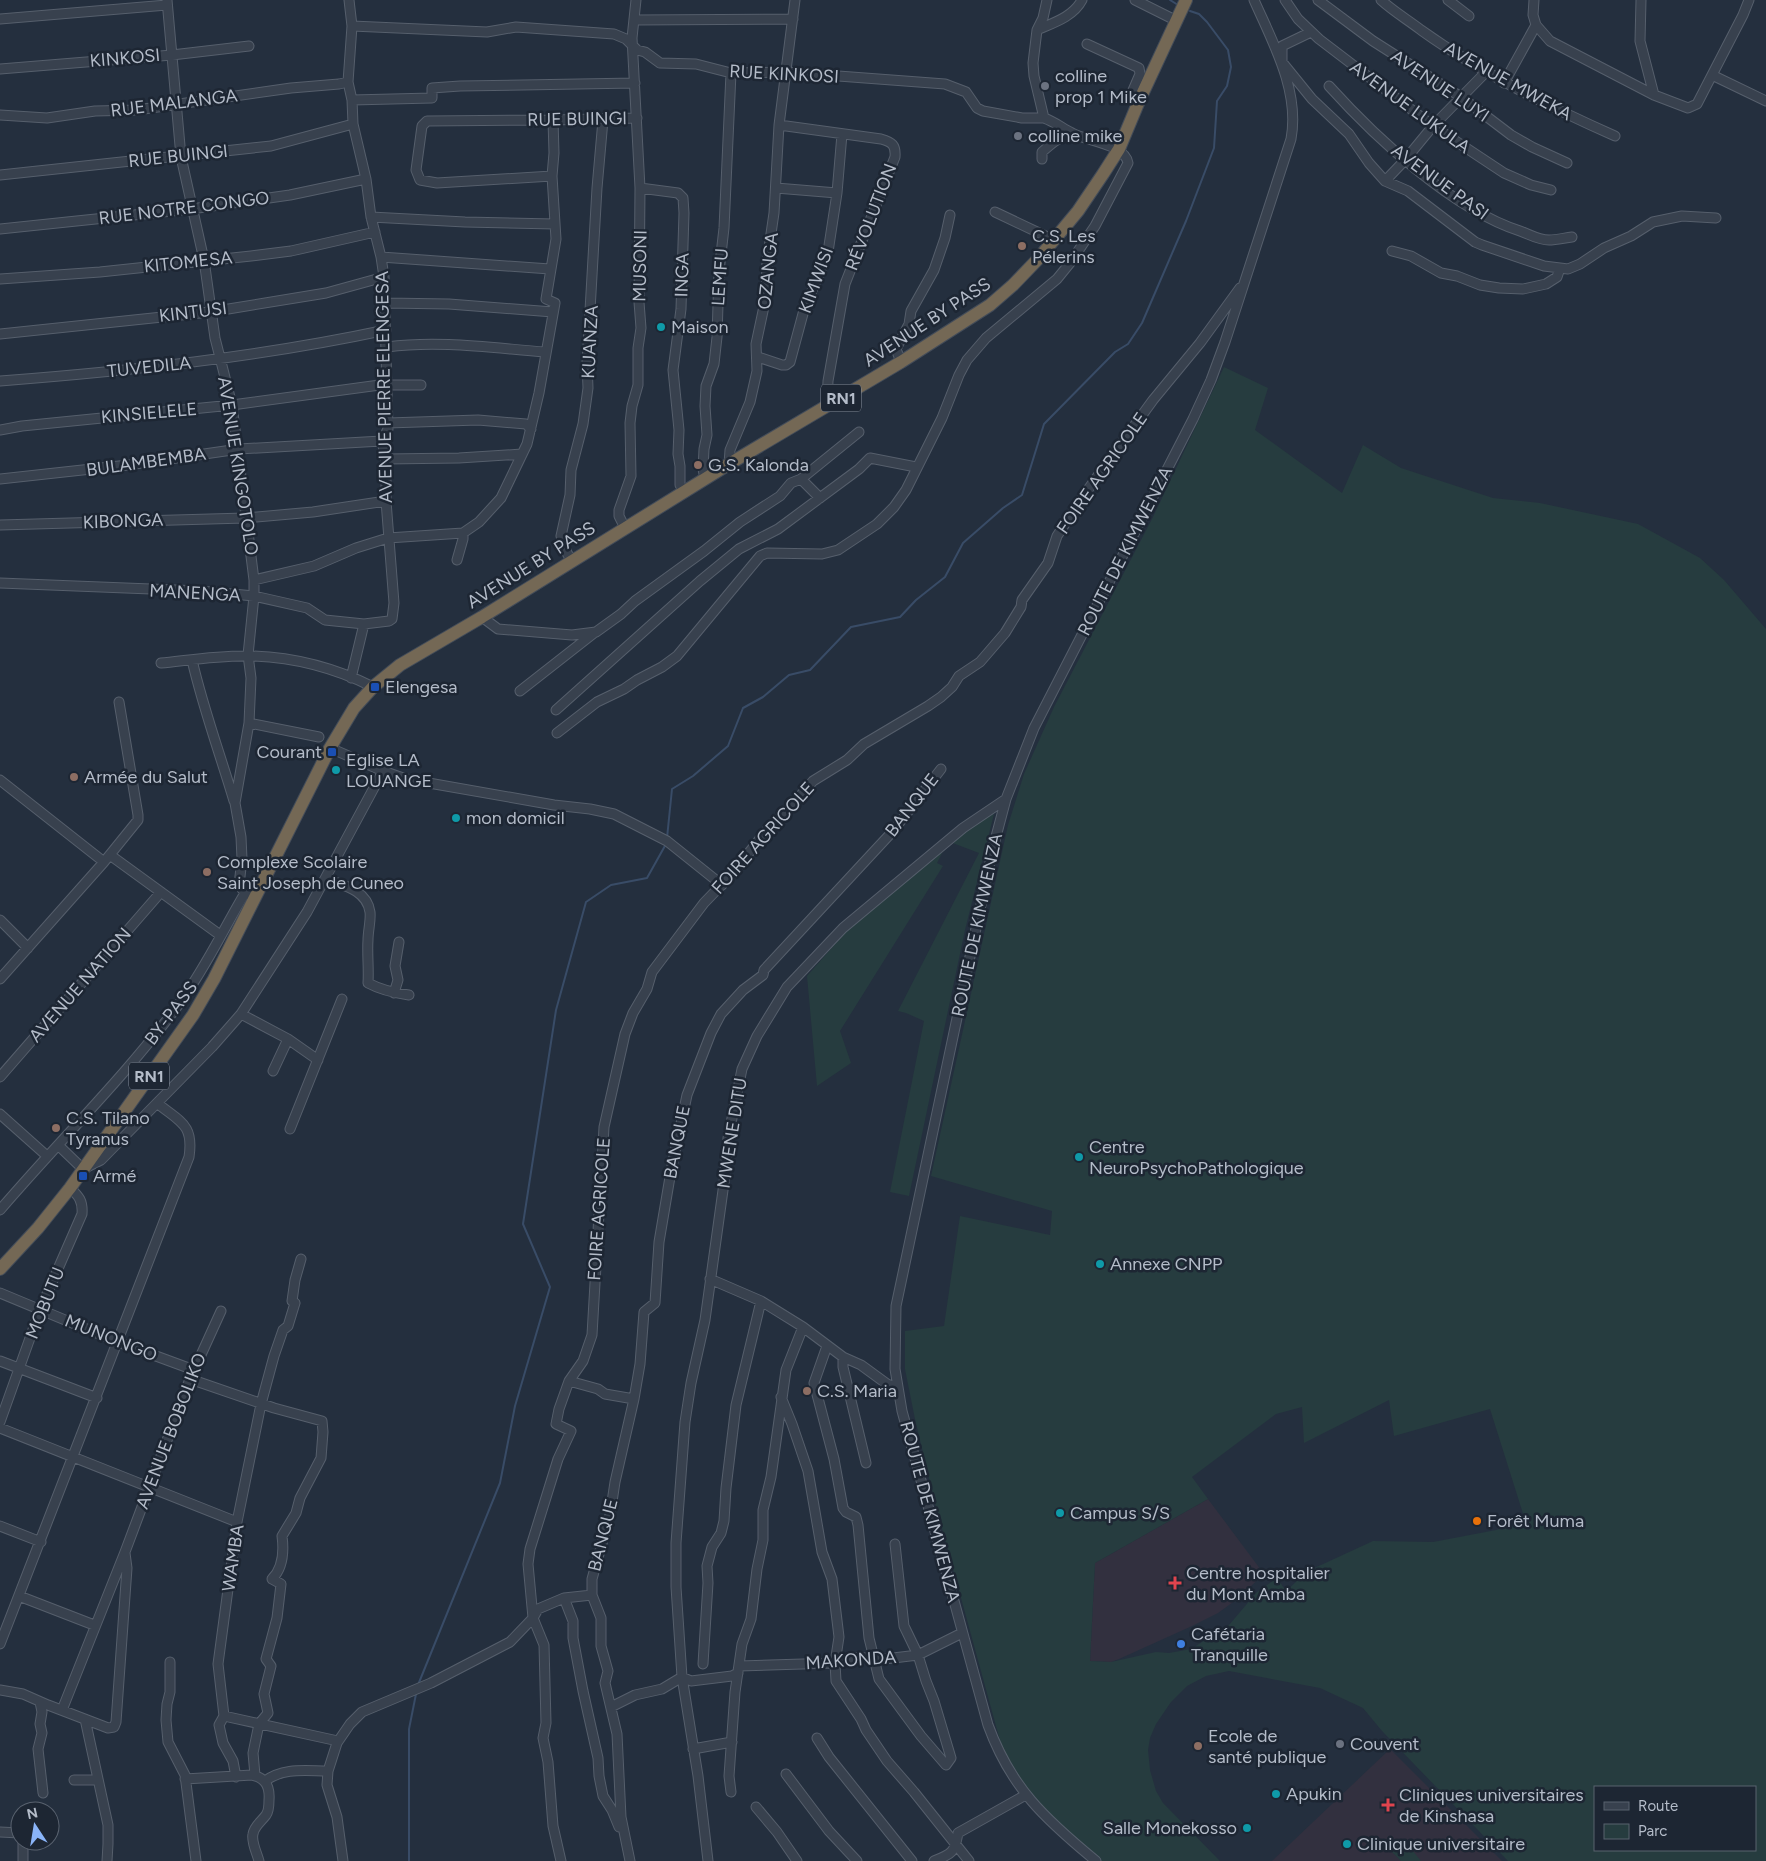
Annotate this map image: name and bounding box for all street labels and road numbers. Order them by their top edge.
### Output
street label: AVENUE MWEKA [1440,37,1576,125]
street label: KINKOSI [89,44,161,72]
street label: AVENUE LUYI [1387,45,1493,127]
street label: AVENUE LUKULA [1345,56,1475,158]
street label: RUE KINKOSI [729,60,839,88]
street label: RUE MALANGA [109,84,239,122]
street label: RUE BUINGI [527,107,627,131]
street label: AVENUE PASI [1387,139,1493,225]
street label: RUE BUINGI [127,140,229,172]
street label: RÉVOLUTION [840,160,902,274]
street label: RUE NOTRE CONGO [97,187,271,229]
street label: MUSONI [628,230,652,302]
street label: OZANGA [753,231,783,311]
street label: KIMWISI [794,244,838,316]
street label: KITOMESA [143,246,233,278]
street label: LEMFU [707,247,733,307]
street label: INGA [670,252,694,298]
street label: AVENUE PIERRE ELENGESA [371,271,397,503]
street label: AVENUE BY PASS [859,273,995,371]
street label: KINTUSI [158,297,228,327]
street label: KUANZA [577,305,603,379]
street label: TUVEDILA [106,352,192,382]
street label: AVENUE KINGOTOLO [213,375,263,557]
road number: RN1 [821,384,861,412]
street label: KINSIELELE [100,398,198,428]
street label: FOIRE AGRICOLE [1052,408,1152,538]
street label: BULAMBEMBA [85,443,207,481]
street label: ROUTE DE KIMWENZA [1073,463,1177,639]
street label: KIBONGA [82,509,164,533]
street label: AVENUE BY PASS [463,517,599,613]
street label: MANENGA [149,580,241,606]
street label: BANQUE [880,769,944,841]
street label: FOIRE AGRICOLE [707,777,819,899]
street label: ROUTE DE KIMWENZA [947,831,1007,1019]
street label: AVENUE NATION [24,923,136,1047]
street label: BY-PASS [140,977,202,1049]
road number: RN1 [129,1062,169,1090]
street label: MWENE DITU [712,1076,752,1190]
street label: BANQUE [659,1103,695,1181]
street label: FOIRE AGRICOLE [583,1137,615,1281]
street label: MOBUTU [21,1264,69,1342]
street label: MUNONGO [62,1310,160,1366]
street label: AVENUE BOBOLIKO [131,1350,211,1512]
street label: ROUTE DE KIMWENZA [895,1419,965,1605]
street label: BANQUE [583,1496,623,1574]
street label: WAMBA [217,1523,249,1593]
street label: MAKONDA [805,1646,897,1674]

